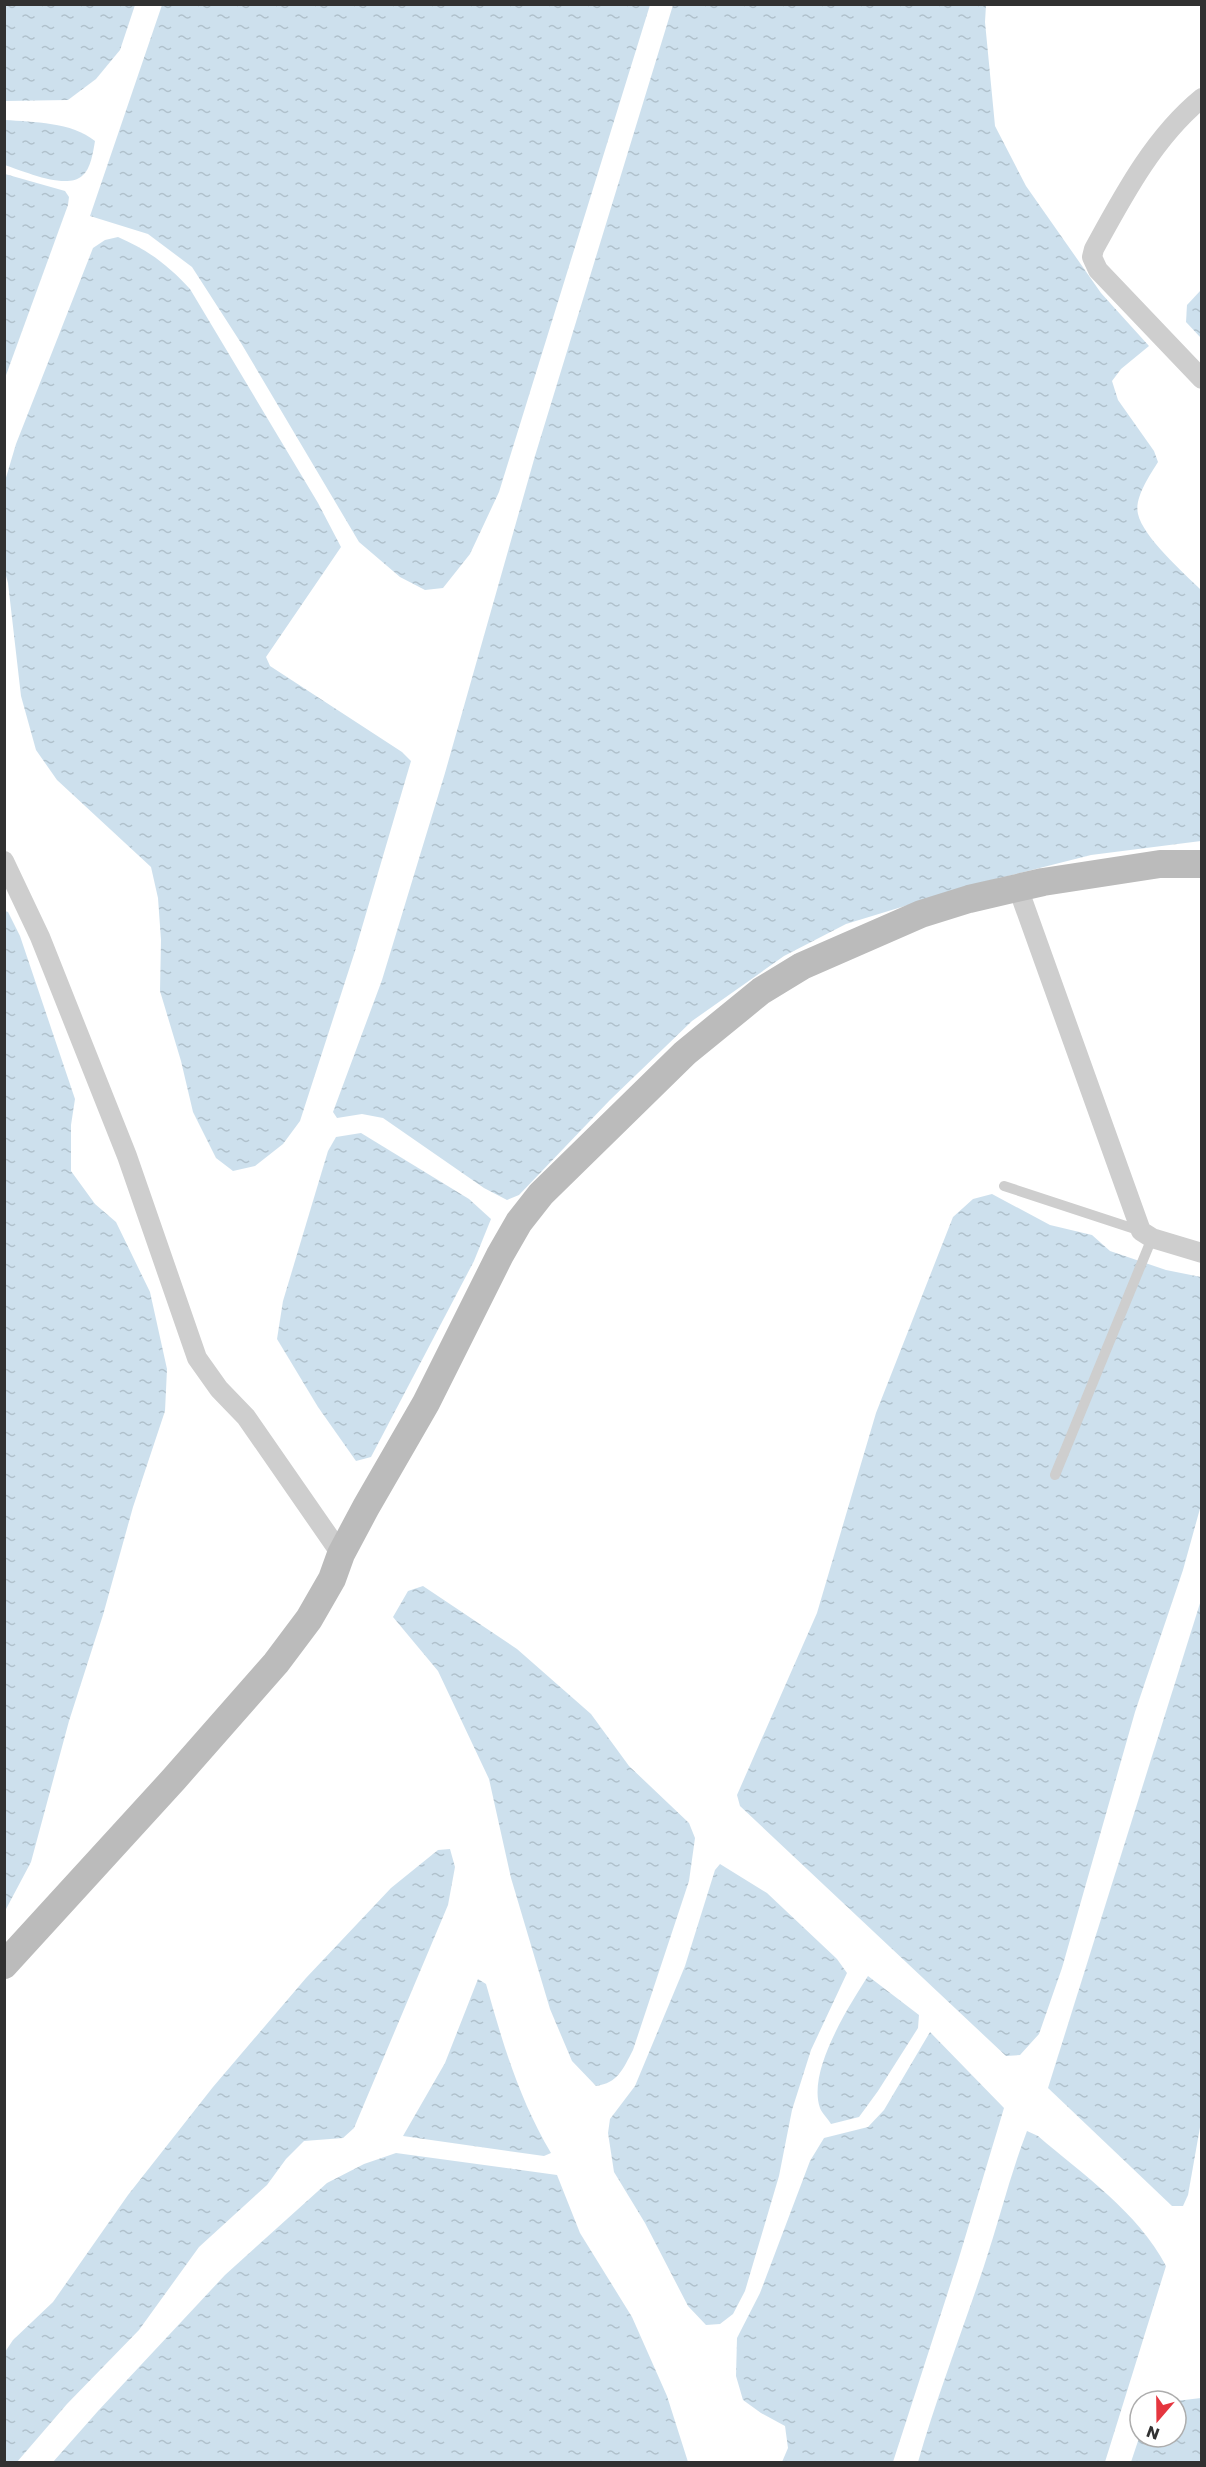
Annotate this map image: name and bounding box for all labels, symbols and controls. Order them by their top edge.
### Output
north arrow [1128,2389,1188,2449]
text: N [1143,2420,1163,2445]

